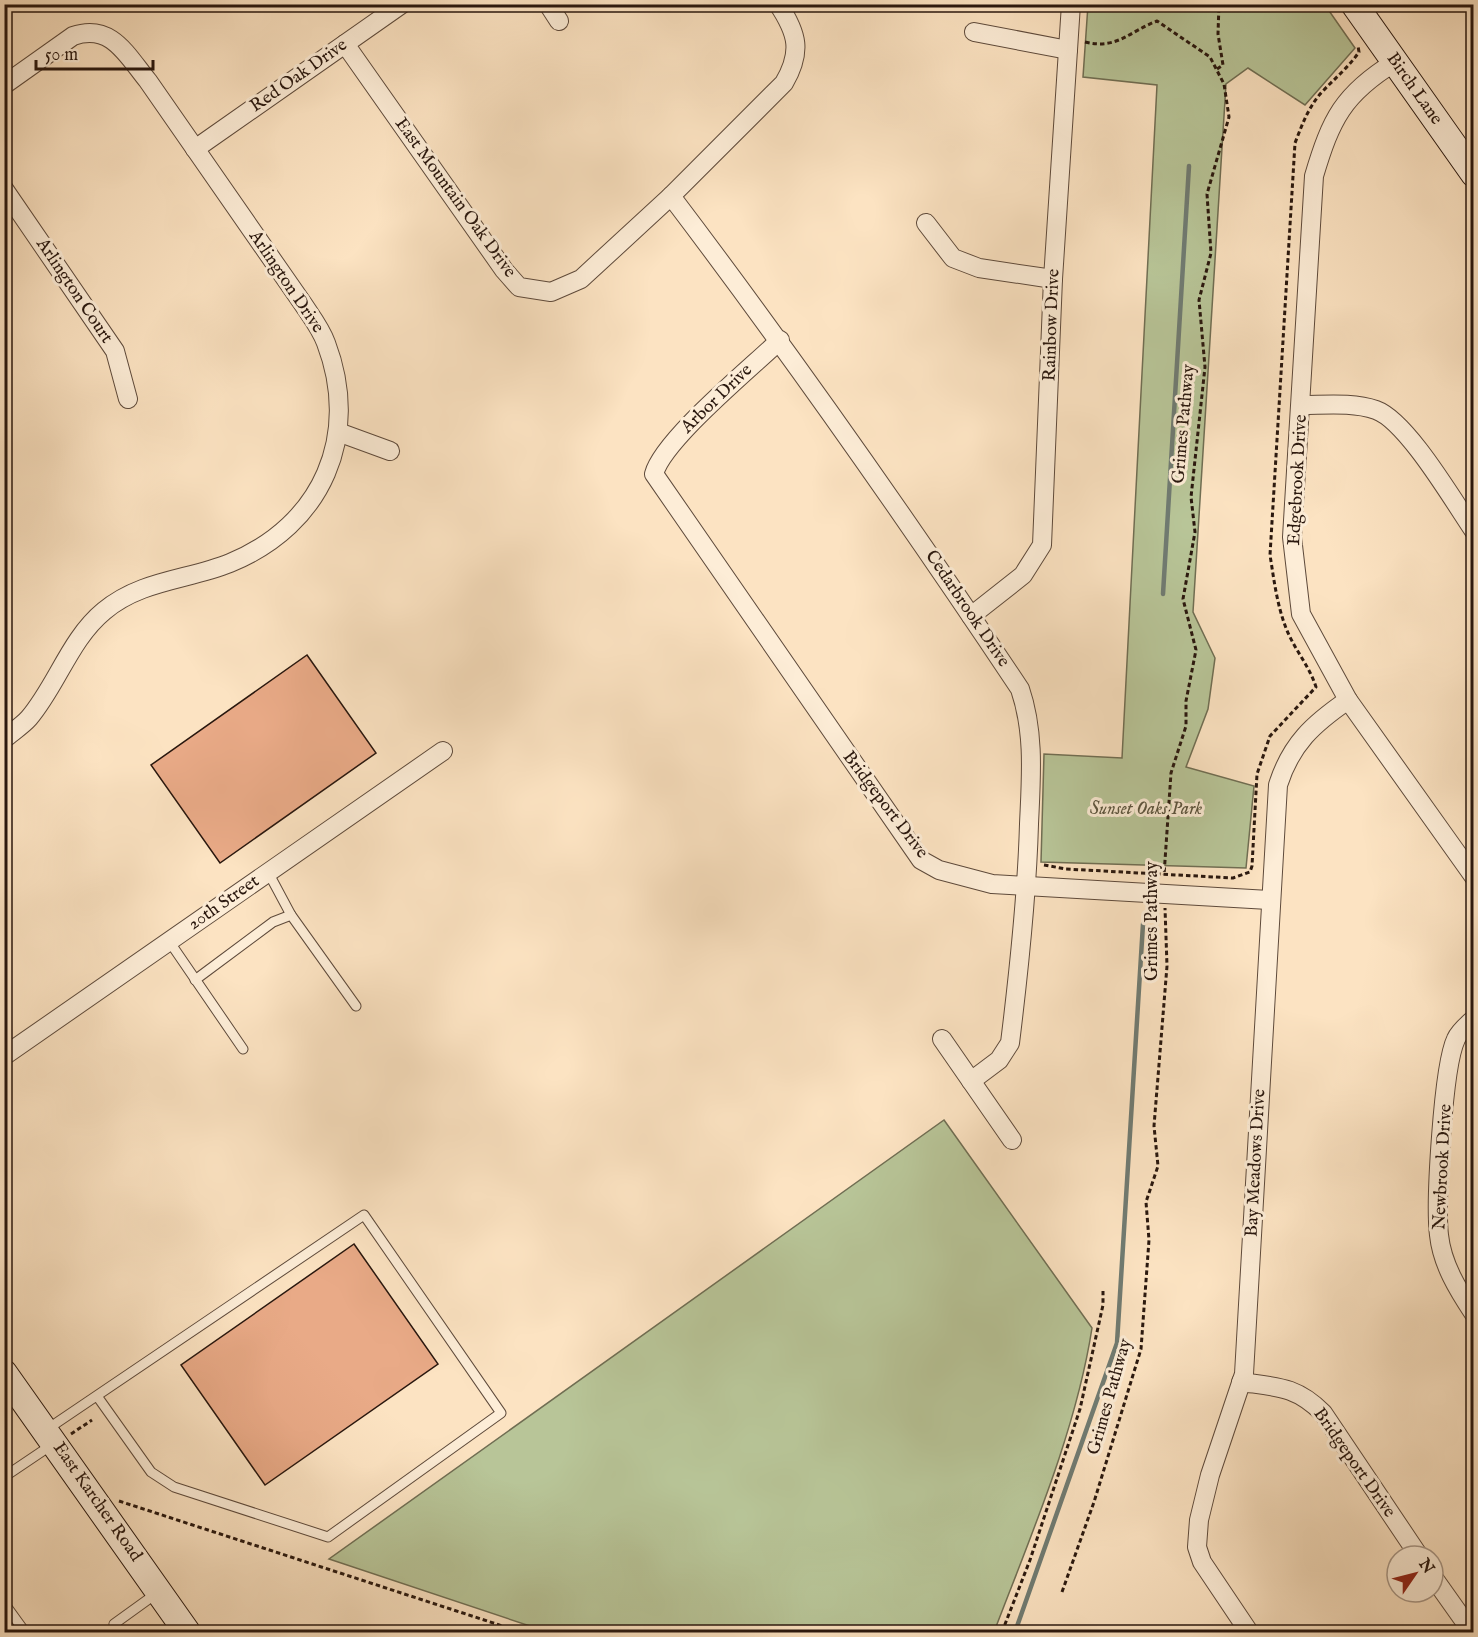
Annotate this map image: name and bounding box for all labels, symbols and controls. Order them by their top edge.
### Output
scale bar [36,33,153,71]
street label: Red Oak Drive [246,34,352,118]
text: 50 m [45,44,78,67]
street label: Birch Lane [1381,48,1447,130]
street label: East Mountain Oak Drive [389,113,521,283]
street label: Arlington Drive [243,225,329,338]
street label: Arlington Court [30,233,118,348]
street label: Rainbow Drive [1039,268,1065,382]
street label: Arbor Drive [676,359,758,439]
street label: Grimes Pathway [1167,363,1201,485]
street label: Edgebrook Drive [1283,414,1313,546]
street label: Cedarbrook Drive [919,546,1015,672]
street label: Bridgeport Drive [837,747,933,863]
park label: Sunset Oaks Park [1090,798,1202,821]
street label: Grimes Pathway [1141,861,1164,981]
street label: 20th Street [184,870,264,936]
street label: Bay Meadows Drive [1241,1088,1271,1238]
street label: Newbrook Drive [1428,1103,1458,1231]
street label: Grimes Pathway [1082,1336,1138,1458]
street label: Bridgeport Drive [1308,1404,1400,1522]
street label: East Karcher Road [47,1438,147,1567]
north arrow [1385,1544,1445,1604]
text: N [1413,1554,1438,1578]

